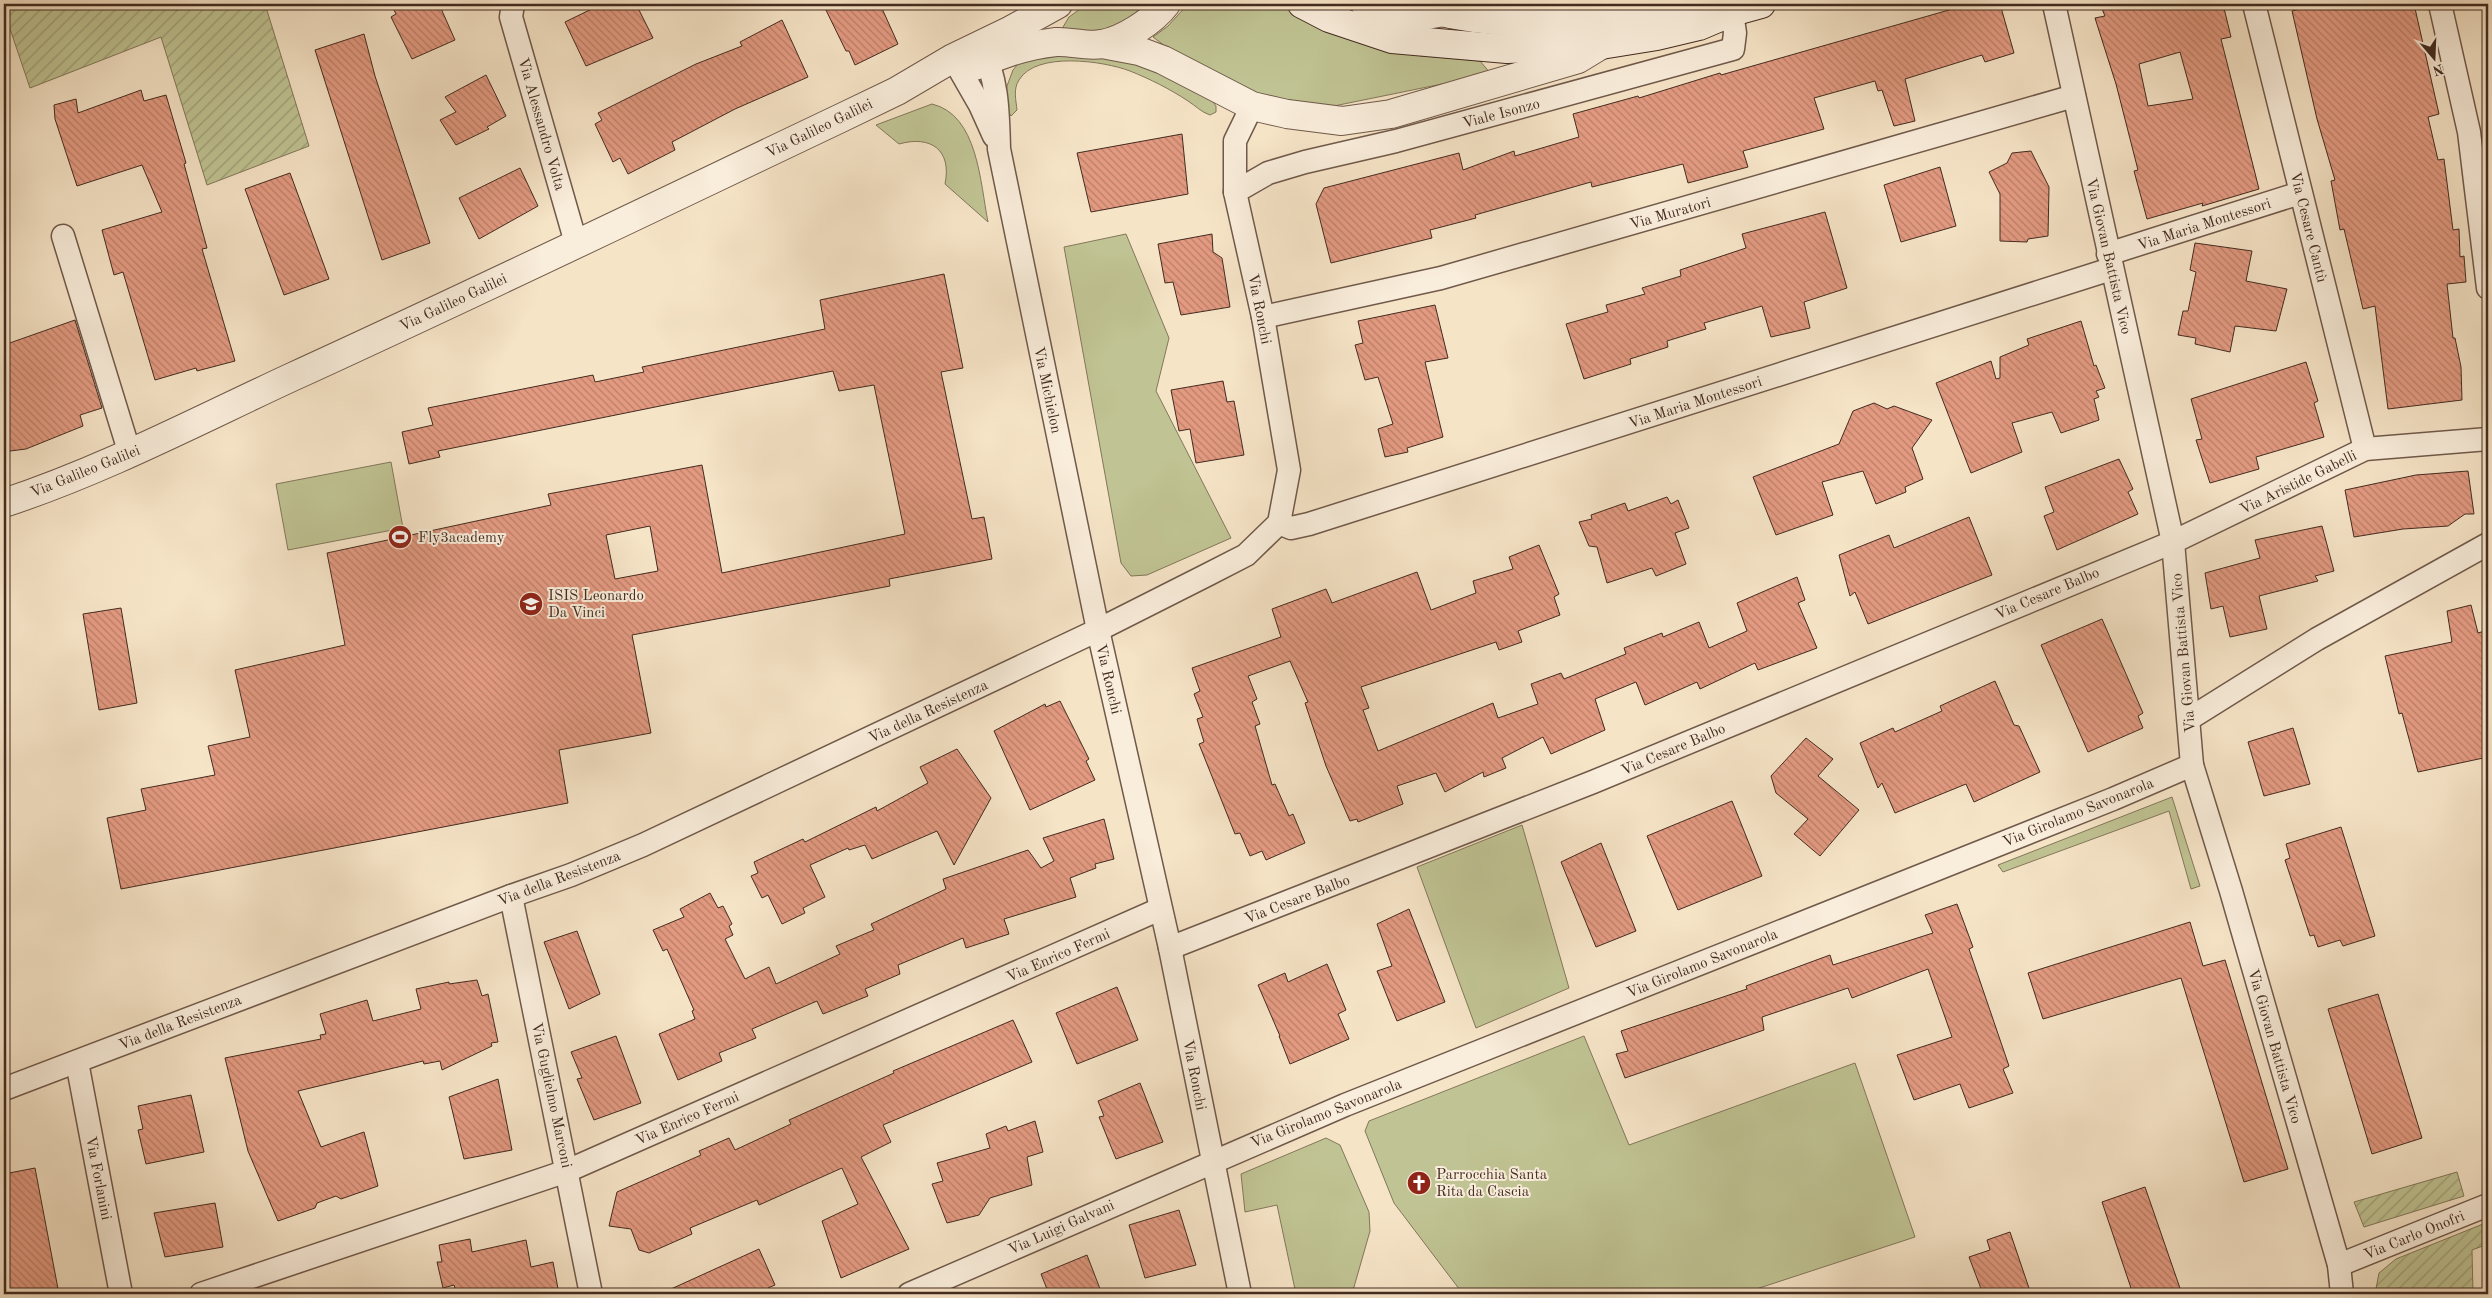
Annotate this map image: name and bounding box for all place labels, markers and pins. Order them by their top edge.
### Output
sports icon: Fly3academy [387,524,413,550]
place label: Fly3academy [418,531,505,546]
place label: ISIS Leonardo Da Vinci [548,589,644,621]
school or university icon: ISIS Leonardo Da Vinci [518,591,544,617]
place label: Parrocchia Santa Rita da Cascia [1436,1168,1548,1200]
church icon: Parrocchia Santa Rita da Cascia [1406,1170,1432,1196]

